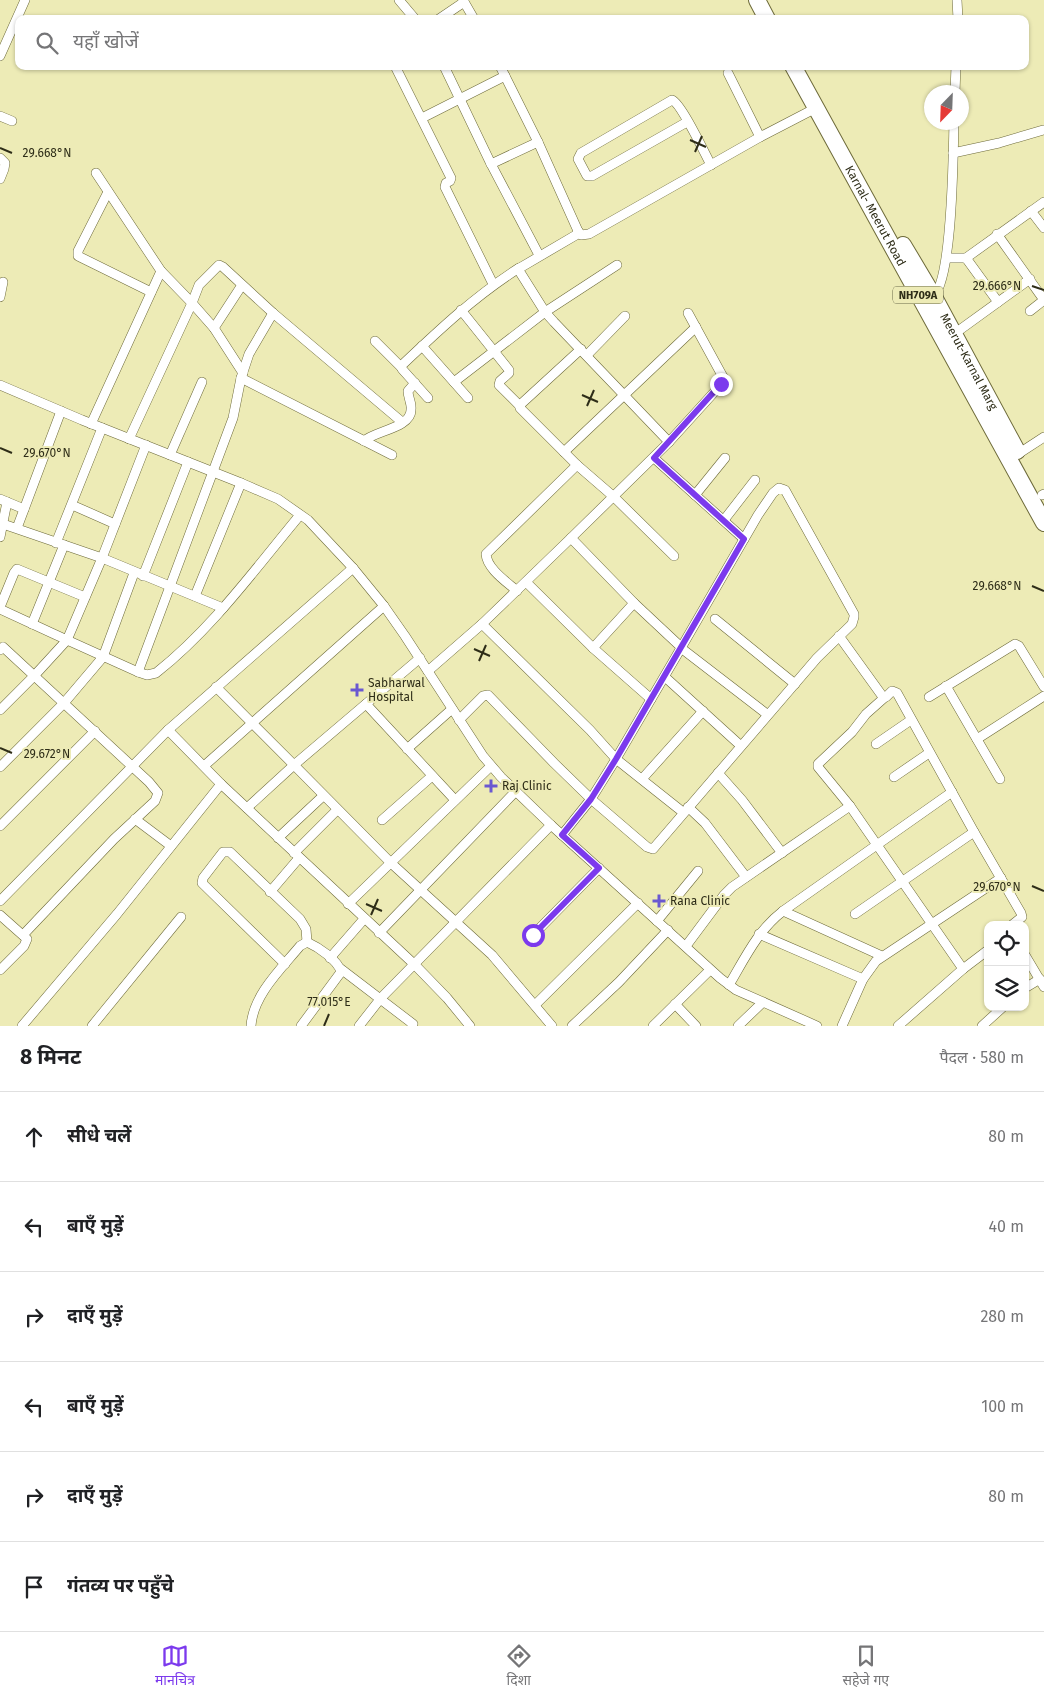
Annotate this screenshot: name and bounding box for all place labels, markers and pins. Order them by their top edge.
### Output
place label: Sabharwal Hospital [368,676,425,704]
marker: Sabharwal Hospital [350,683,364,697]
marker: Raj Clinic [484,779,498,793]
place label: Raj Clinic [502,779,552,793]
marker: Rana Clinic [652,894,666,908]
place label: Rana Clinic [670,894,730,908]

